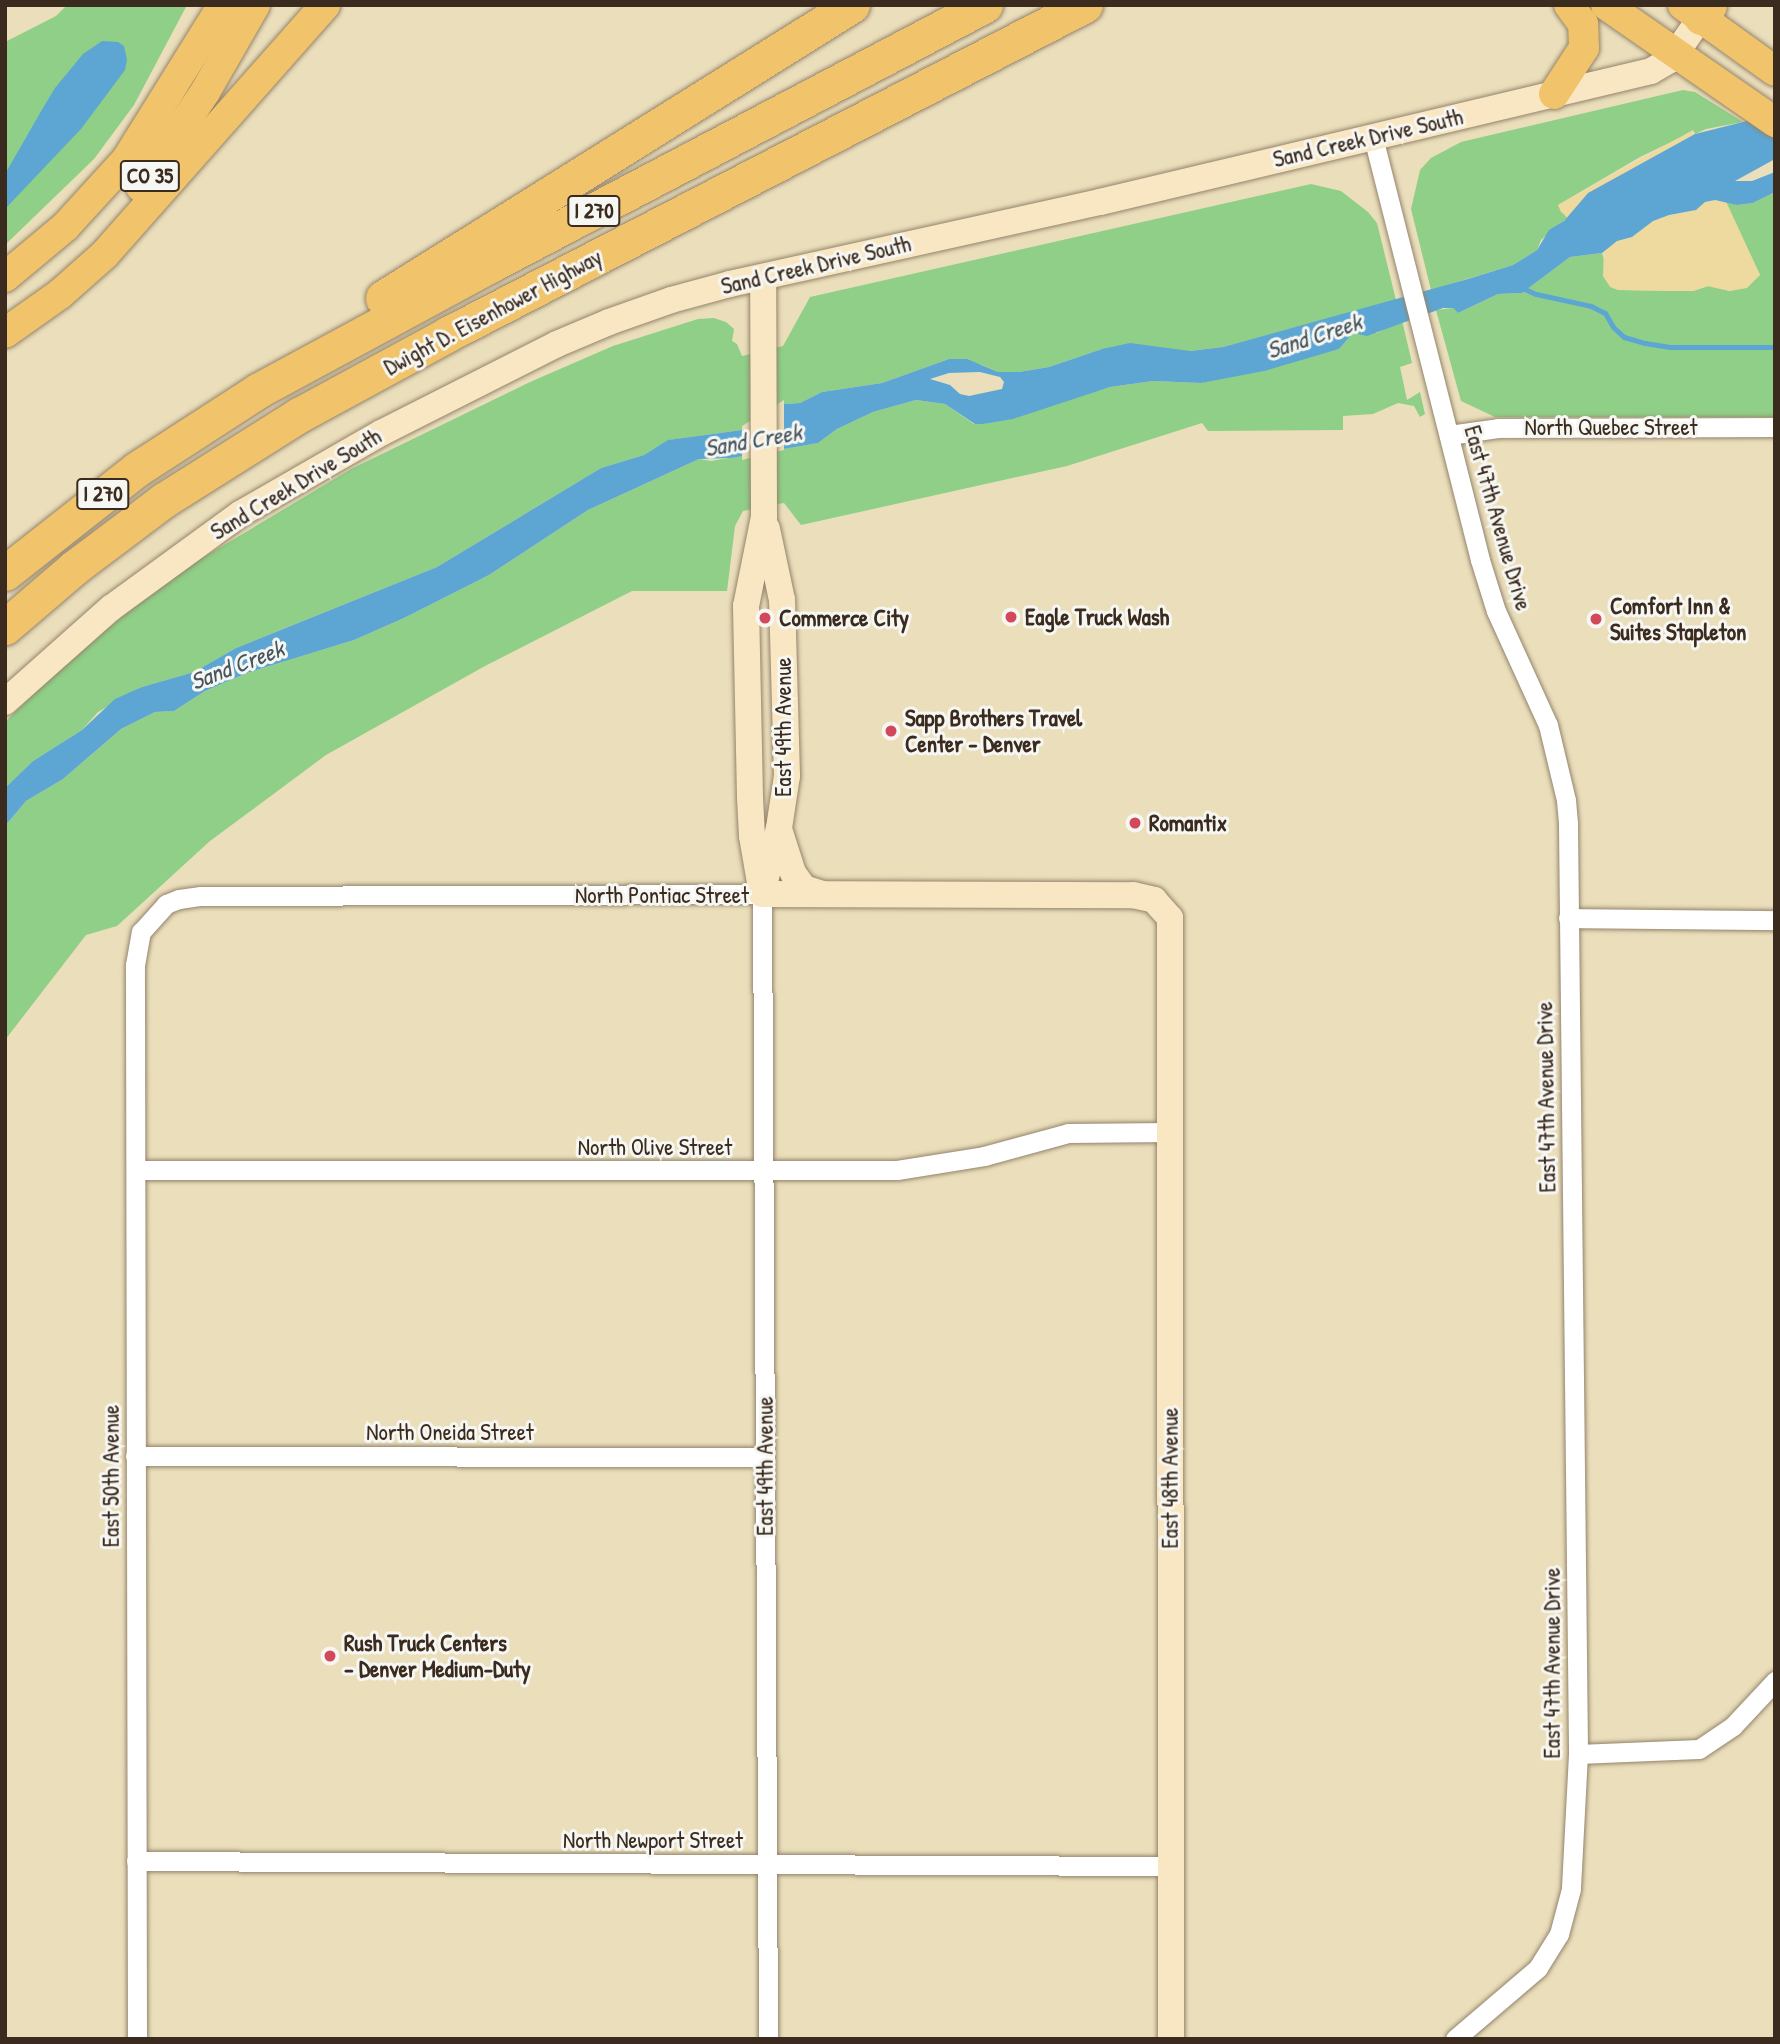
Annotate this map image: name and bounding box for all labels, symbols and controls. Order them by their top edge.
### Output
street label: Sand Creek Drive South [1270,103,1466,173]
road number: CO 35 [118,158,182,194]
road number: I 270 [566,194,622,228]
street label: Sand Creek Drive South [718,230,914,300]
street label: Dwight D. Eisenhower Highway [379,243,607,381]
water label: Sand Creek [1263,307,1365,365]
street label: North Quebec Street [1524,413,1698,441]
water label: Sand Creek [702,417,804,463]
street label: Sand Creek Drive South [206,422,386,546]
street label: East 47th Avenue Drive [1458,422,1538,614]
road number: I 270 [75,476,131,512]
place label: Comfort Inn & Suites Stapleton [1610,592,1746,646]
place label: Eagle Truck Wash [1025,603,1169,631]
place label: Commerce City [779,604,909,632]
marker: Eagle Truck Wash [1003,609,1019,625]
marker: Commerce City [757,610,773,626]
marker: Comfort Inn & Suites Stapleton [1588,611,1604,627]
water label: Sand Creek [186,634,288,696]
street label: East 49th Avenue [769,657,797,797]
place label: Sapp Brothers Travel Center - Denver [905,704,1082,758]
marker: Sapp Brothers Travel Center - Denver [883,723,899,739]
place label: Romantix [1149,809,1227,837]
marker: Romantix [1127,815,1143,831]
street label: North Pontiac Street [575,881,749,909]
street label: East 47th Avenue Drive [1531,1001,1561,1193]
street label: North Olive Street [578,1133,732,1161]
street label: East 49th Avenue [751,1396,779,1536]
street label: East 50th Avenue [97,1405,125,1547]
street label: East 48th Avenue [1156,1407,1184,1549]
street label: North Oneida Street [366,1418,534,1446]
street label: East 47th Avenue Drive [1538,1567,1566,1759]
place label: Rush Truck Centers – Denver Medium-Duty [344,1629,531,1683]
marker: Rush Truck Centers – Denver Medium-Duty [322,1648,338,1664]
street label: North Newport Street [563,1826,743,1854]

